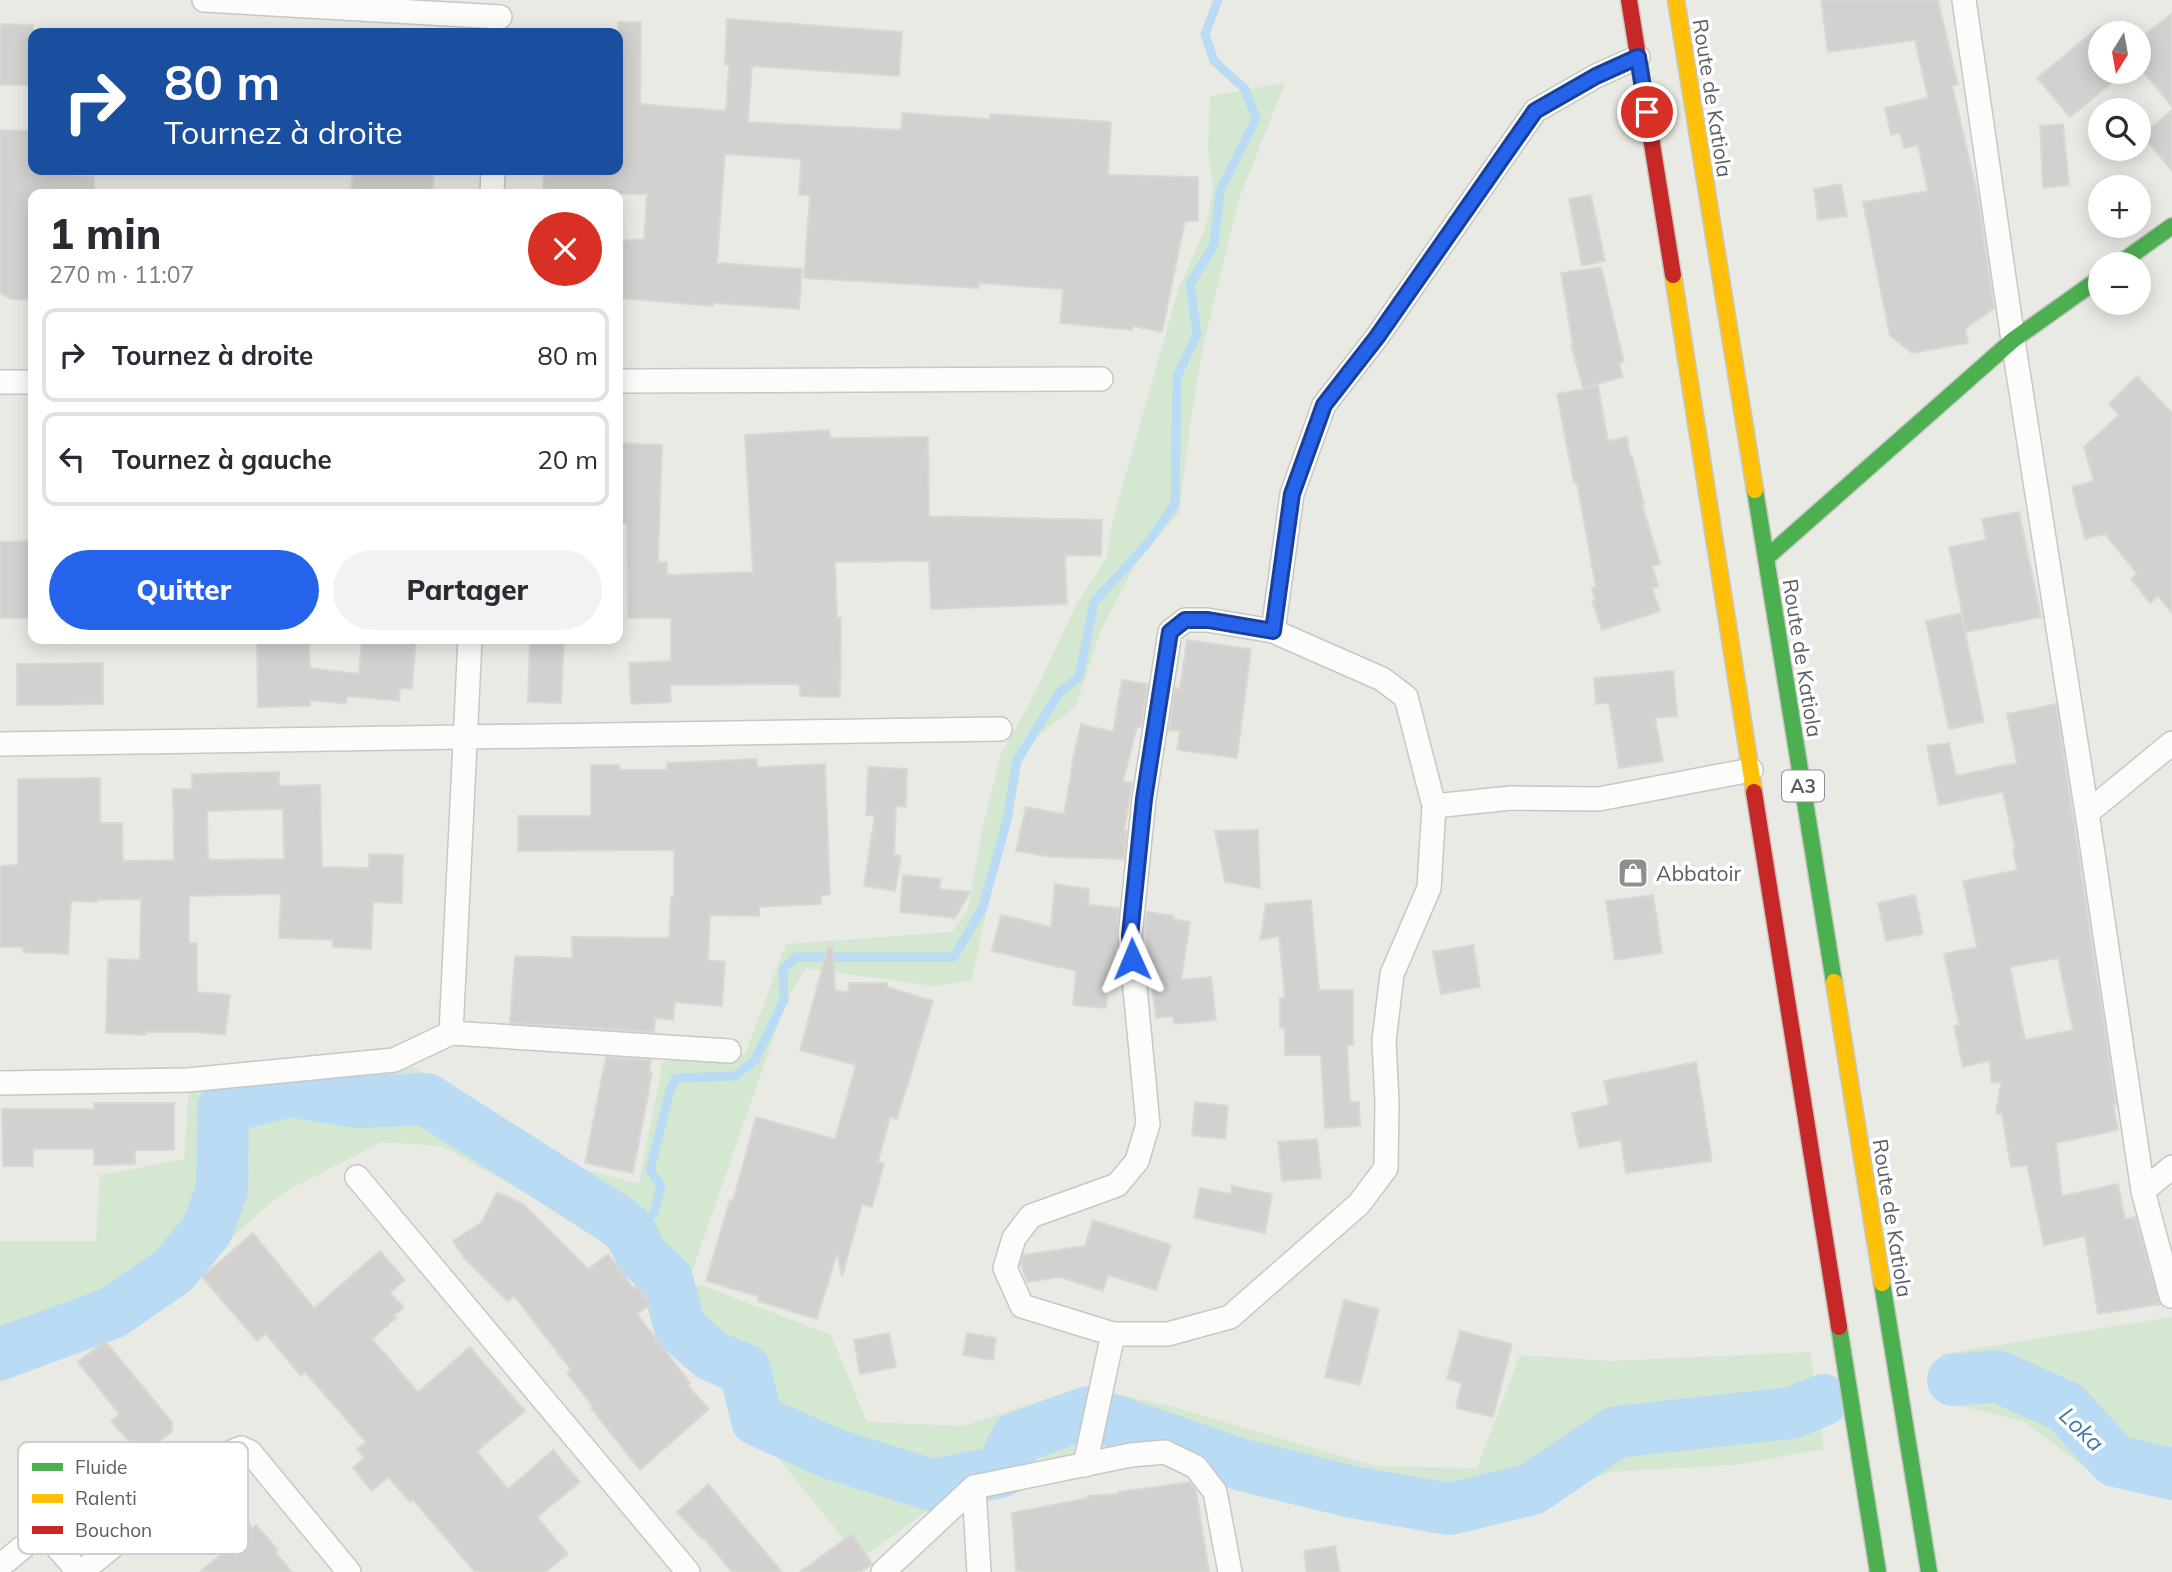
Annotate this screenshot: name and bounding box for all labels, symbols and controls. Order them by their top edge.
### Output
street label: Route de Katiola [1688,17,1738,179]
north arrow [2088,21,2151,84]
map controls [2088,21,2151,315]
text: 80 m [164,51,280,112]
icon: right [49,56,140,147]
pin [1617,82,1677,142]
icon: arrive [1628,93,1666,131]
button: search [2088,98,2151,161]
text: Tournez à droite [164,112,403,152]
button: + [2088,175,2151,238]
text: 1 min [49,207,162,260]
button: close [528,212,602,286]
button: − [2088,252,2151,315]
text: 270 m · 11:07 [49,260,194,289]
icon: right [53,336,91,374]
text: Tournez à droite [112,339,313,372]
text: 80 m [537,339,598,372]
icon: left [53,440,91,478]
text: Tournez à gauche [112,443,332,476]
text: 20 m [537,443,598,476]
button: Quitter [49,550,319,630]
button: Partager [333,550,602,630]
street label: Route de Katiola [1778,577,1828,739]
road number: A3 [1782,771,1824,802]
shop icon: Abbatoir [1616,856,1650,890]
place label: Abbatoir [1656,860,1741,886]
position arrow [1095,922,1169,996]
street label: Route de Katiola [1868,1137,1918,1299]
water label: Loka [2054,1401,2111,1457]
legend [18,1442,248,1554]
text: Fluide [75,1455,127,1479]
text: Ralenti [75,1486,137,1510]
text: Bouchon [75,1518,152,1542]

